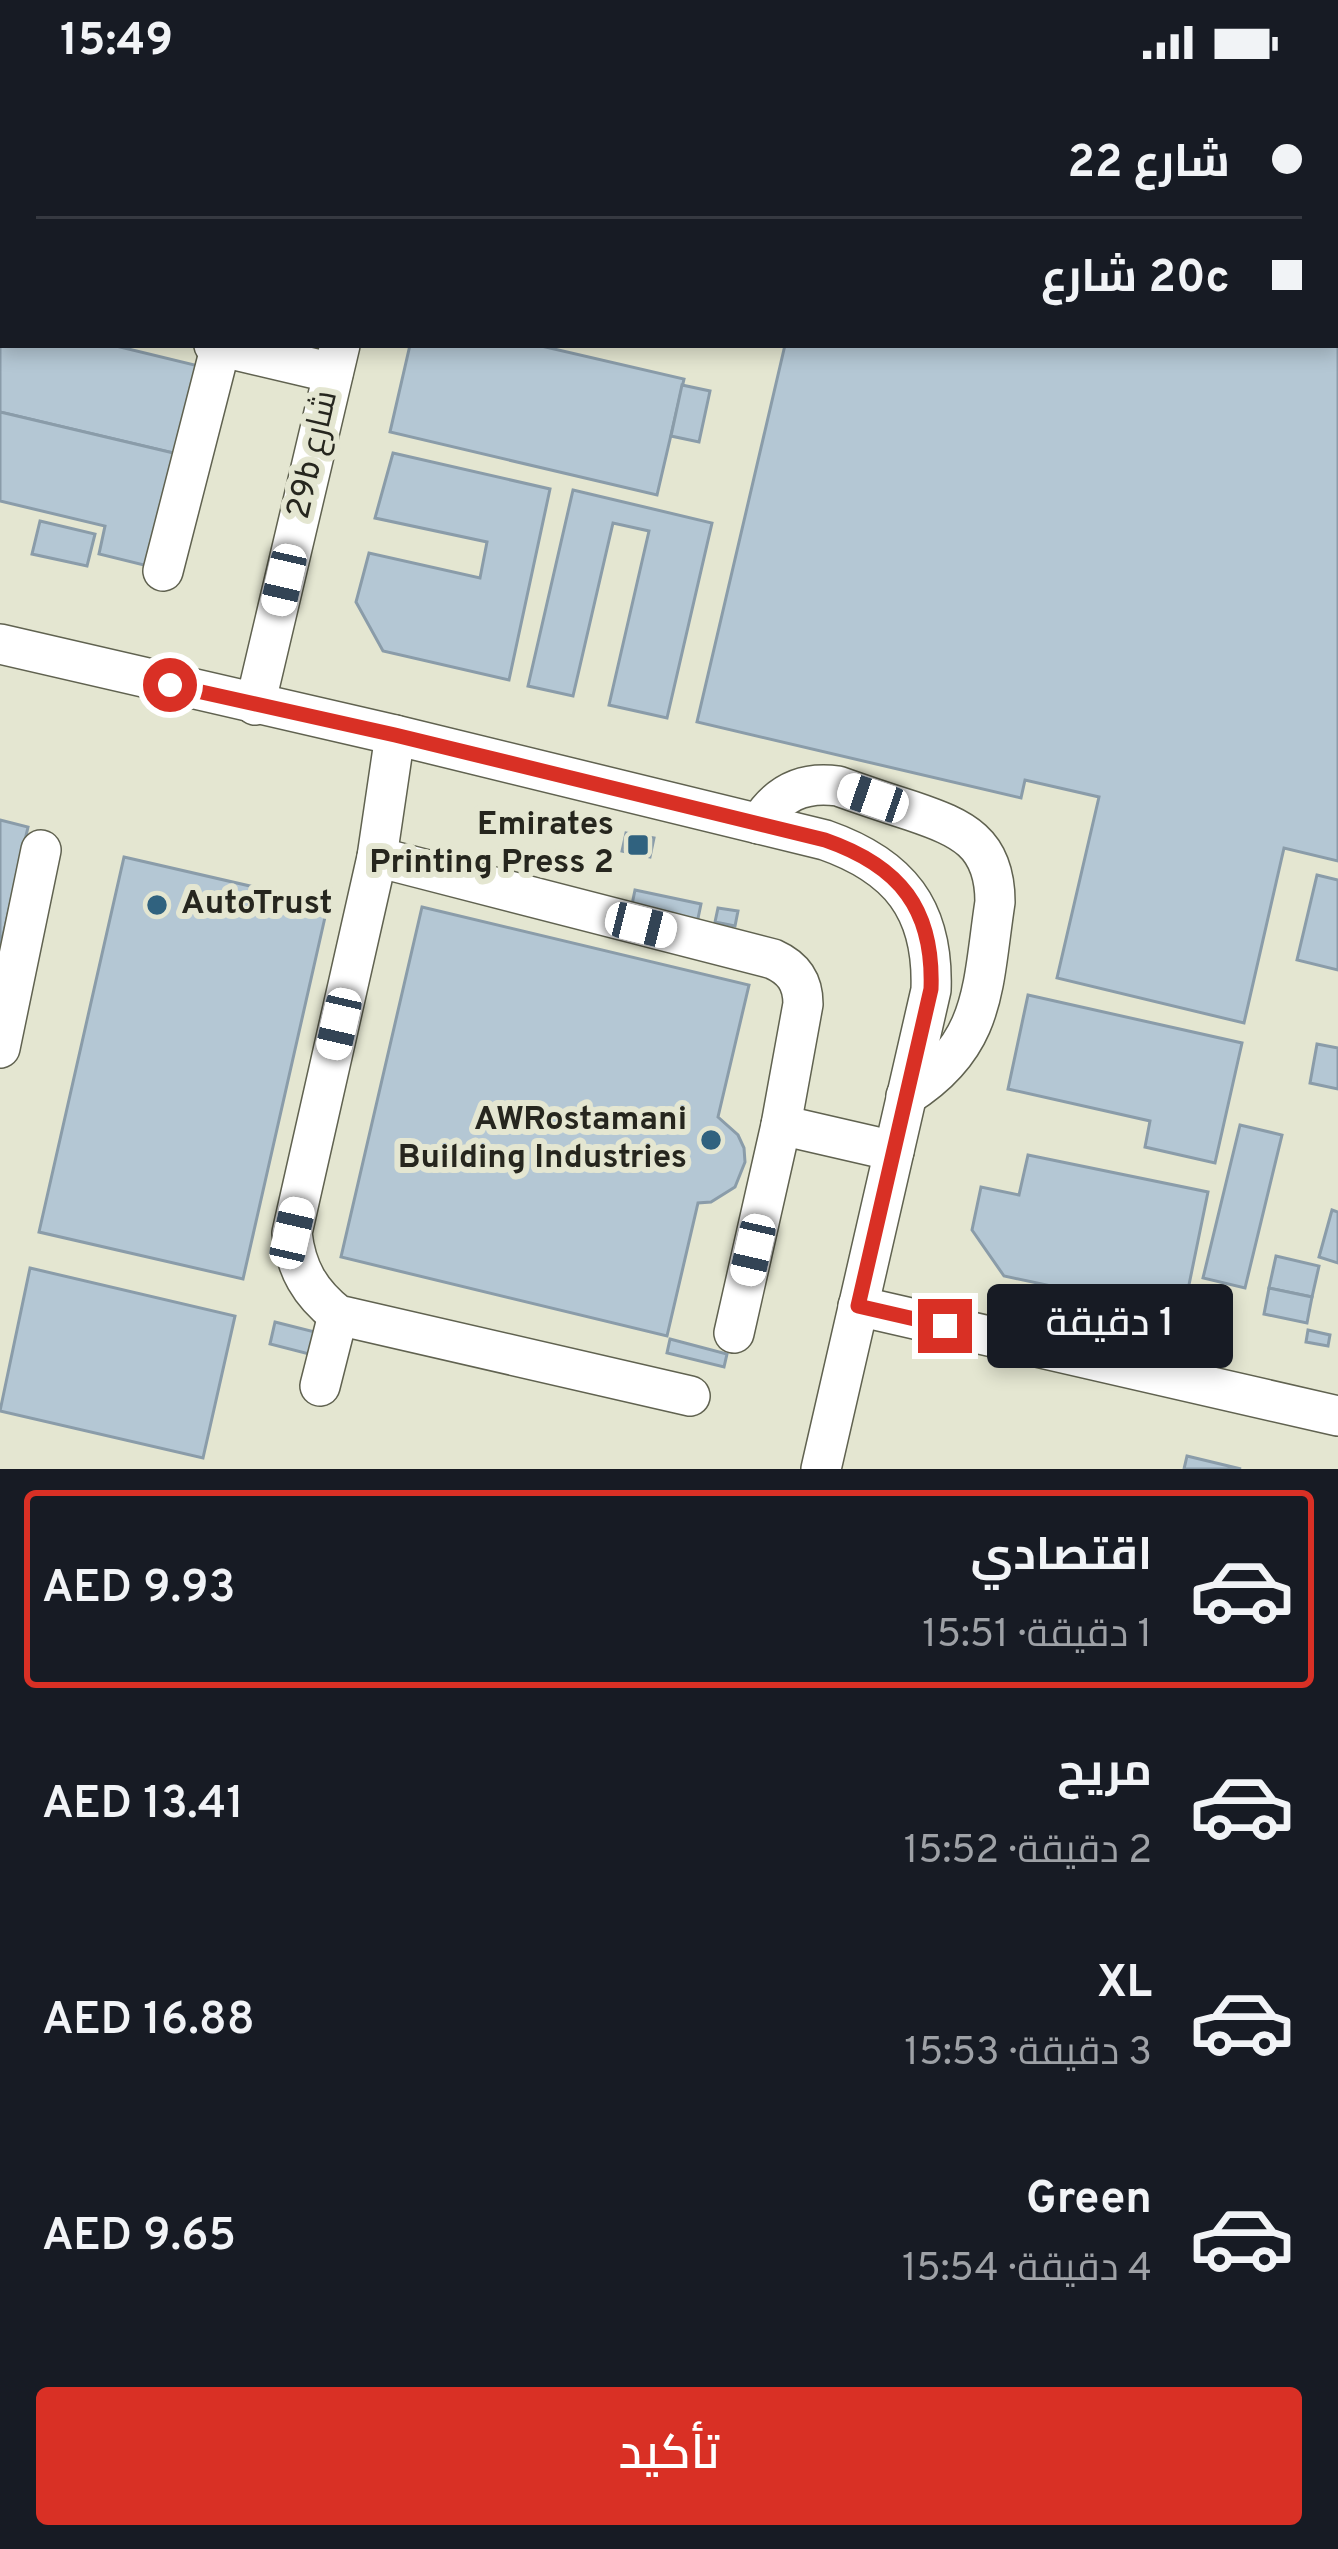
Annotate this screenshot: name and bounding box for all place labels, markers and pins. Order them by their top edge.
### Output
place label: Emirates Printing Press 2 [369,805,614,885]
marker: Emirates Printing Press 2 [625,832,651,858]
place label: AutoTrust [181,884,333,926]
marker: AutoTrust [144,892,170,918]
place label: AWRostamani Building Industries [398,1100,687,1180]
marker: AWRostamani Building Industries [698,1127,724,1153]

